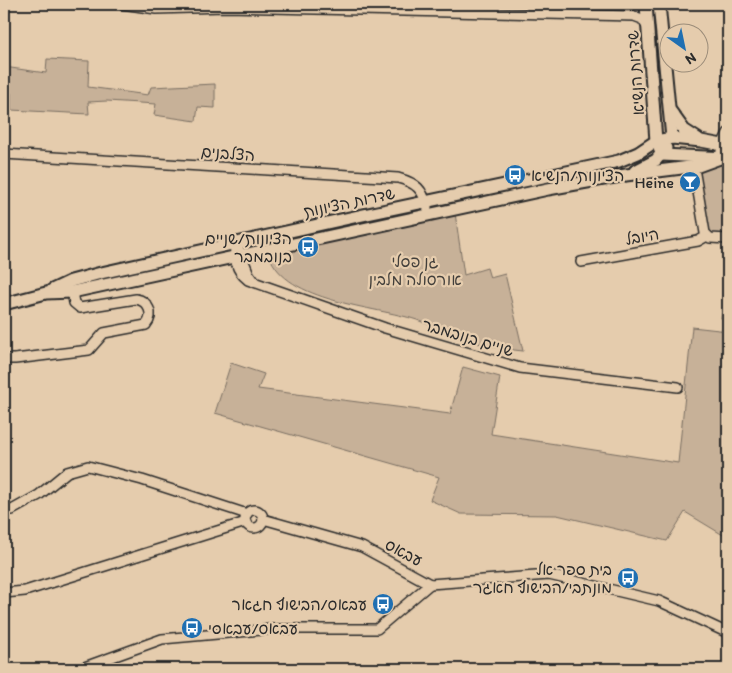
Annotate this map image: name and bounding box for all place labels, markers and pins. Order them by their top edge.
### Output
bus stop icon: הציונות/הנשיא [503,163,527,187]
place label: הציונות/הנשיא [531,166,624,185]
bar icon: Heine [678,170,702,194]
place label: Heine [634,173,674,192]
place label: הציונות/שניים בנובמבר [205,229,292,266]
bus stop icon: הציונות/שניים בנובמבר [296,235,320,259]
place label: בית ספר אל מונתבי/הבישוף חאגר [473,560,612,597]
bus stop icon: בית ספר אל מונתבי/הבישוף חאגר [616,566,640,590]
bus stop icon: עבאס/הבישוף חגאר [371,592,395,616]
place label: עבאס/הבישוף חגאר [232,595,367,614]
bus stop icon: עבאס/עבאסי [180,616,204,640]
place label: עבאס/עבאסי [208,619,298,638]

